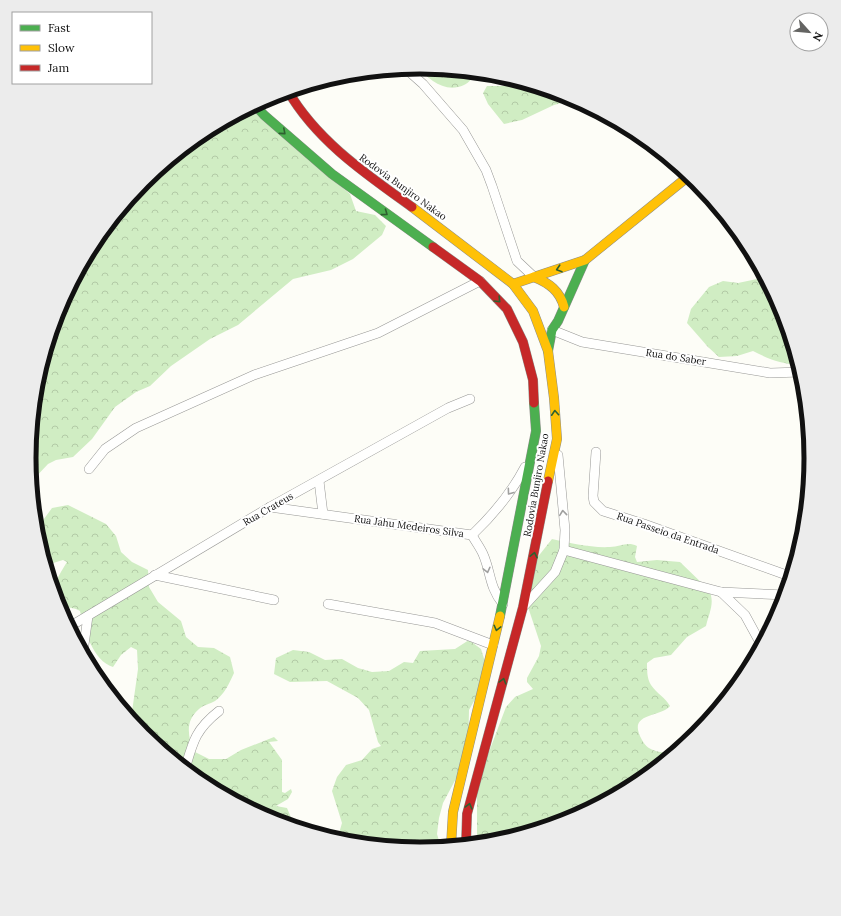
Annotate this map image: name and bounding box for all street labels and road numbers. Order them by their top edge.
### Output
street label: Rodovia Bunjiro Nakao [357,151,449,223]
street label: Rua do Saber [645,346,708,368]
street label: Rodovia Bunjiro Nakao [520,432,552,538]
street label: Rua Crateus [240,489,296,529]
street label: Rua Passeio da Entrada [615,509,721,557]
street label: Rua Jahu Medeiros Silva [353,512,465,540]

